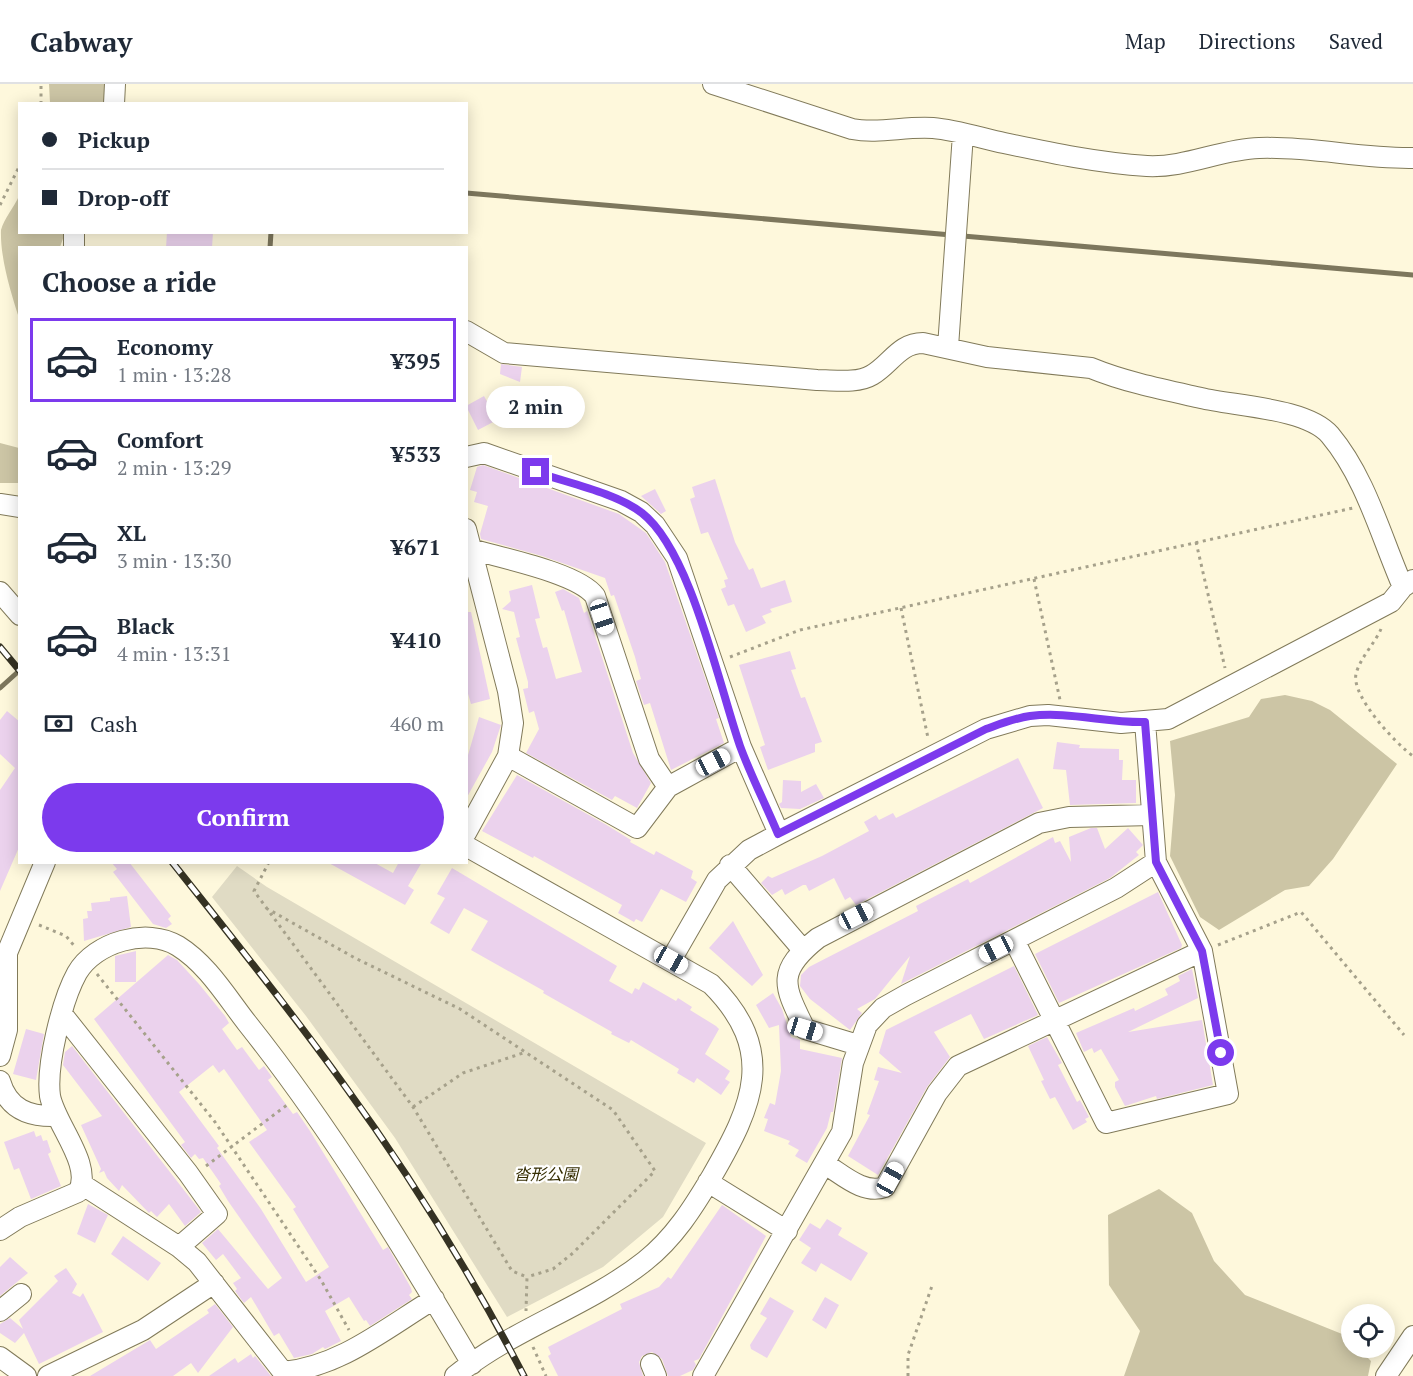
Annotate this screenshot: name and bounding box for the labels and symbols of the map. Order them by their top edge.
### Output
callout: 2 min [486,385,586,427]
route end [522,458,549,485]
car [588,597,616,637]
car [693,746,733,778]
car [836,900,876,932]
car [976,933,1016,965]
car [651,943,691,977]
car [785,1015,825,1043]
route start [1207,1039,1234,1066]
car [873,1159,907,1199]
park label: 沓形公園 [514,1163,580,1185]

